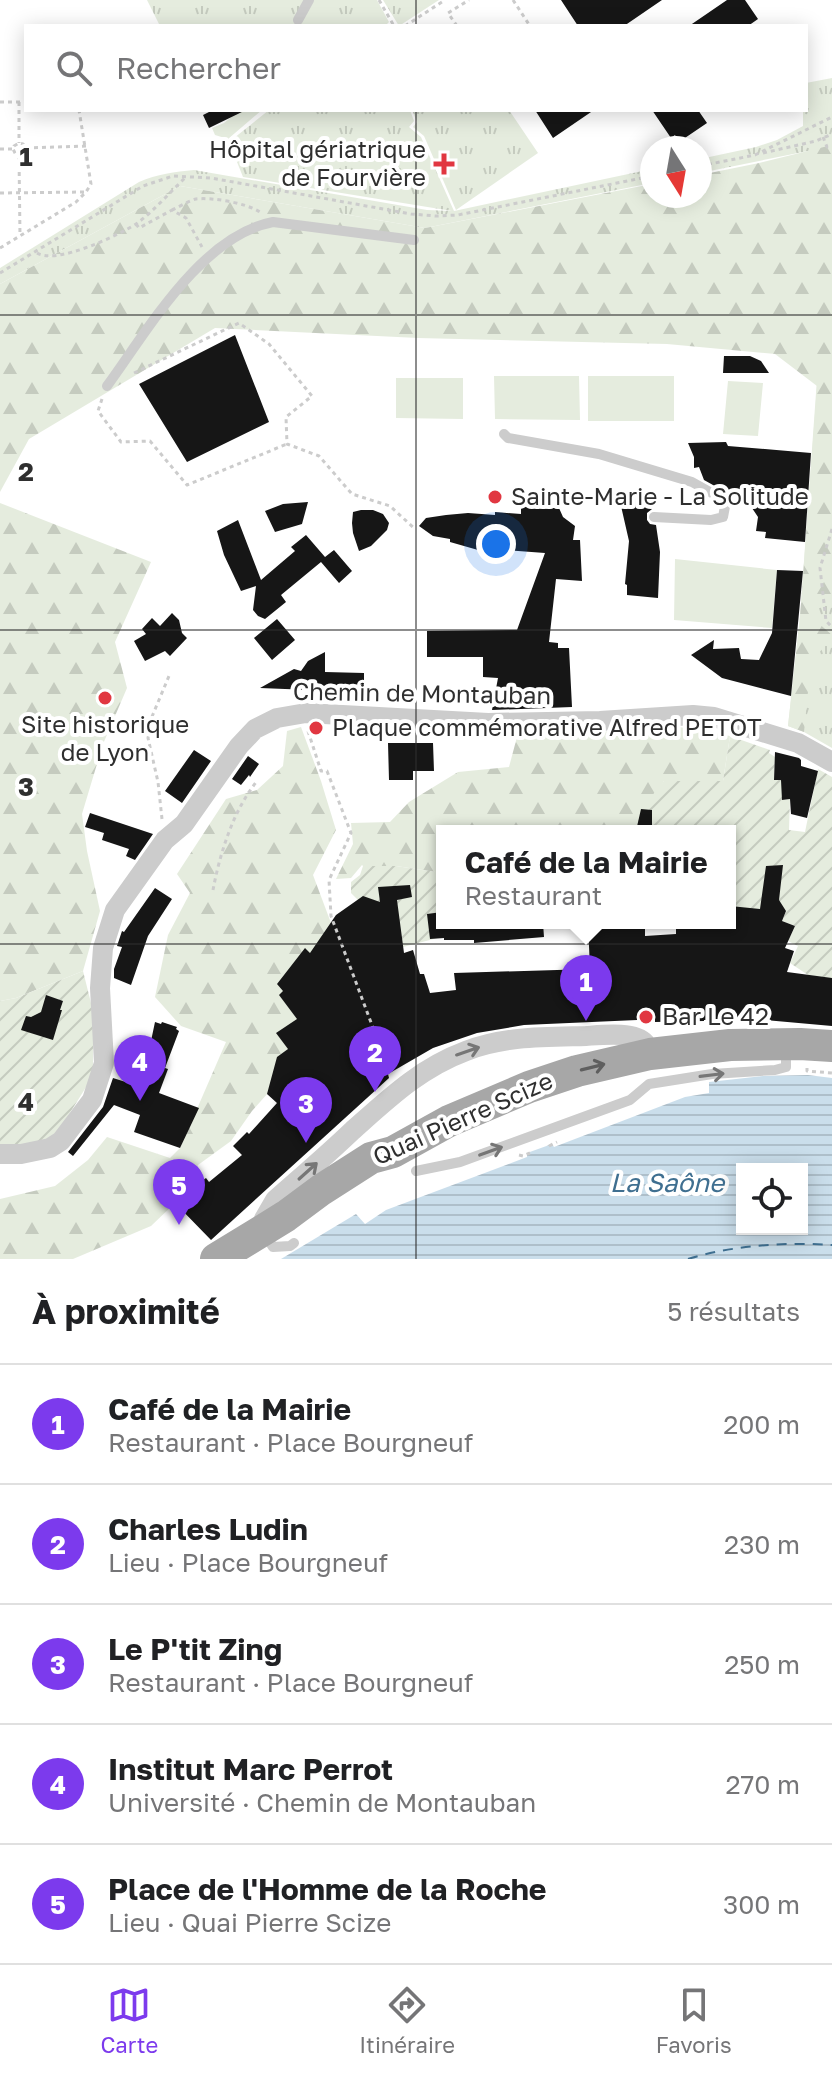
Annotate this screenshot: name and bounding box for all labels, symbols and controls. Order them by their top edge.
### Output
search box [24,24,808,112]
icon: search [52,46,96,90]
text: Rechercher [116,50,281,86]
place label: Hôpital gériatrique de Fourvière [209,134,426,191]
north arrow [640,136,712,208]
text: 1 [19,141,33,172]
marker: Hôpital gériatrique de Fourvière [433,153,455,175]
text: 2 [18,456,34,487]
place label: Sainte-Marie - La Solitude [511,481,809,510]
marker: Sainte-Marie - La Solitude [486,488,504,506]
your location [476,524,516,564]
street label: Chemin de Montauban [293,676,551,709]
marker: Site historique de Lyon [96,689,114,707]
place label: Site historique de Lyon [21,709,189,766]
place label: Plaque commémorative Alfred PETOT [332,712,762,741]
marker: Plaque commémorative Alfred PETOT [307,719,325,737]
text: 3 [18,771,34,802]
popup [436,825,736,929]
text: Café de la Mairie [464,844,708,880]
text: Restaurant [464,880,602,911]
pin: 1 [560,955,612,1021]
place label: Bar Le 42 [662,1001,769,1030]
marker: Bar Le 42 [637,1008,655,1026]
pin: 2 [349,1026,401,1092]
pin: 4 [114,1035,166,1101]
one-way arrow [455,1042,480,1057]
one-way arrow [579,1058,605,1073]
street label: Quai Pierre Scize [368,1065,557,1170]
one-way arrow [699,1067,724,1082]
pin: 3 [280,1077,332,1143]
text: 4 [18,1086,34,1117]
one-way arrow [478,1143,503,1157]
pin: 5 [153,1159,205,1225]
one-way arrow [298,1162,318,1180]
map controls [736,1163,808,1235]
button: locate [736,1163,808,1235]
water label: La Saône [610,1167,726,1198]
text: À proximité [32,1291,220,1331]
text: 5 résultats [667,1296,800,1327]
text: Café de la Mairie [108,1391,351,1427]
text: 1 [51,1409,65,1440]
text: 200 m [723,1409,800,1440]
text: Restaurant · Place Bourgneuf [108,1427,473,1458]
text: Charles Ludin [108,1511,308,1547]
text: 2 [50,1529,66,1560]
text: 230 m [724,1529,800,1560]
text: Lieu · Place Bourgneuf [108,1547,388,1578]
text: Le P'tit Zing [108,1631,282,1667]
text: 3 [50,1649,66,1680]
text: 250 m [724,1649,800,1680]
text: Restaurant · Place Bourgneuf [108,1667,473,1698]
text: Institut Marc Perrot [108,1751,393,1787]
text: 4 [50,1769,66,1800]
text: 270 m [726,1769,800,1800]
text: Université · Chemin de Montauban [108,1787,536,1818]
text: Place de l'Homme de la Roche [108,1871,546,1907]
text: 5 [50,1889,66,1920]
text: 300 m [723,1889,800,1920]
text: Lieu · Quai Pierre Scize [108,1907,391,1938]
tab: Carte [100,1983,158,2058]
tab: Itinéraire [359,1983,455,2058]
tab: Favoris [656,1983,732,2058]

